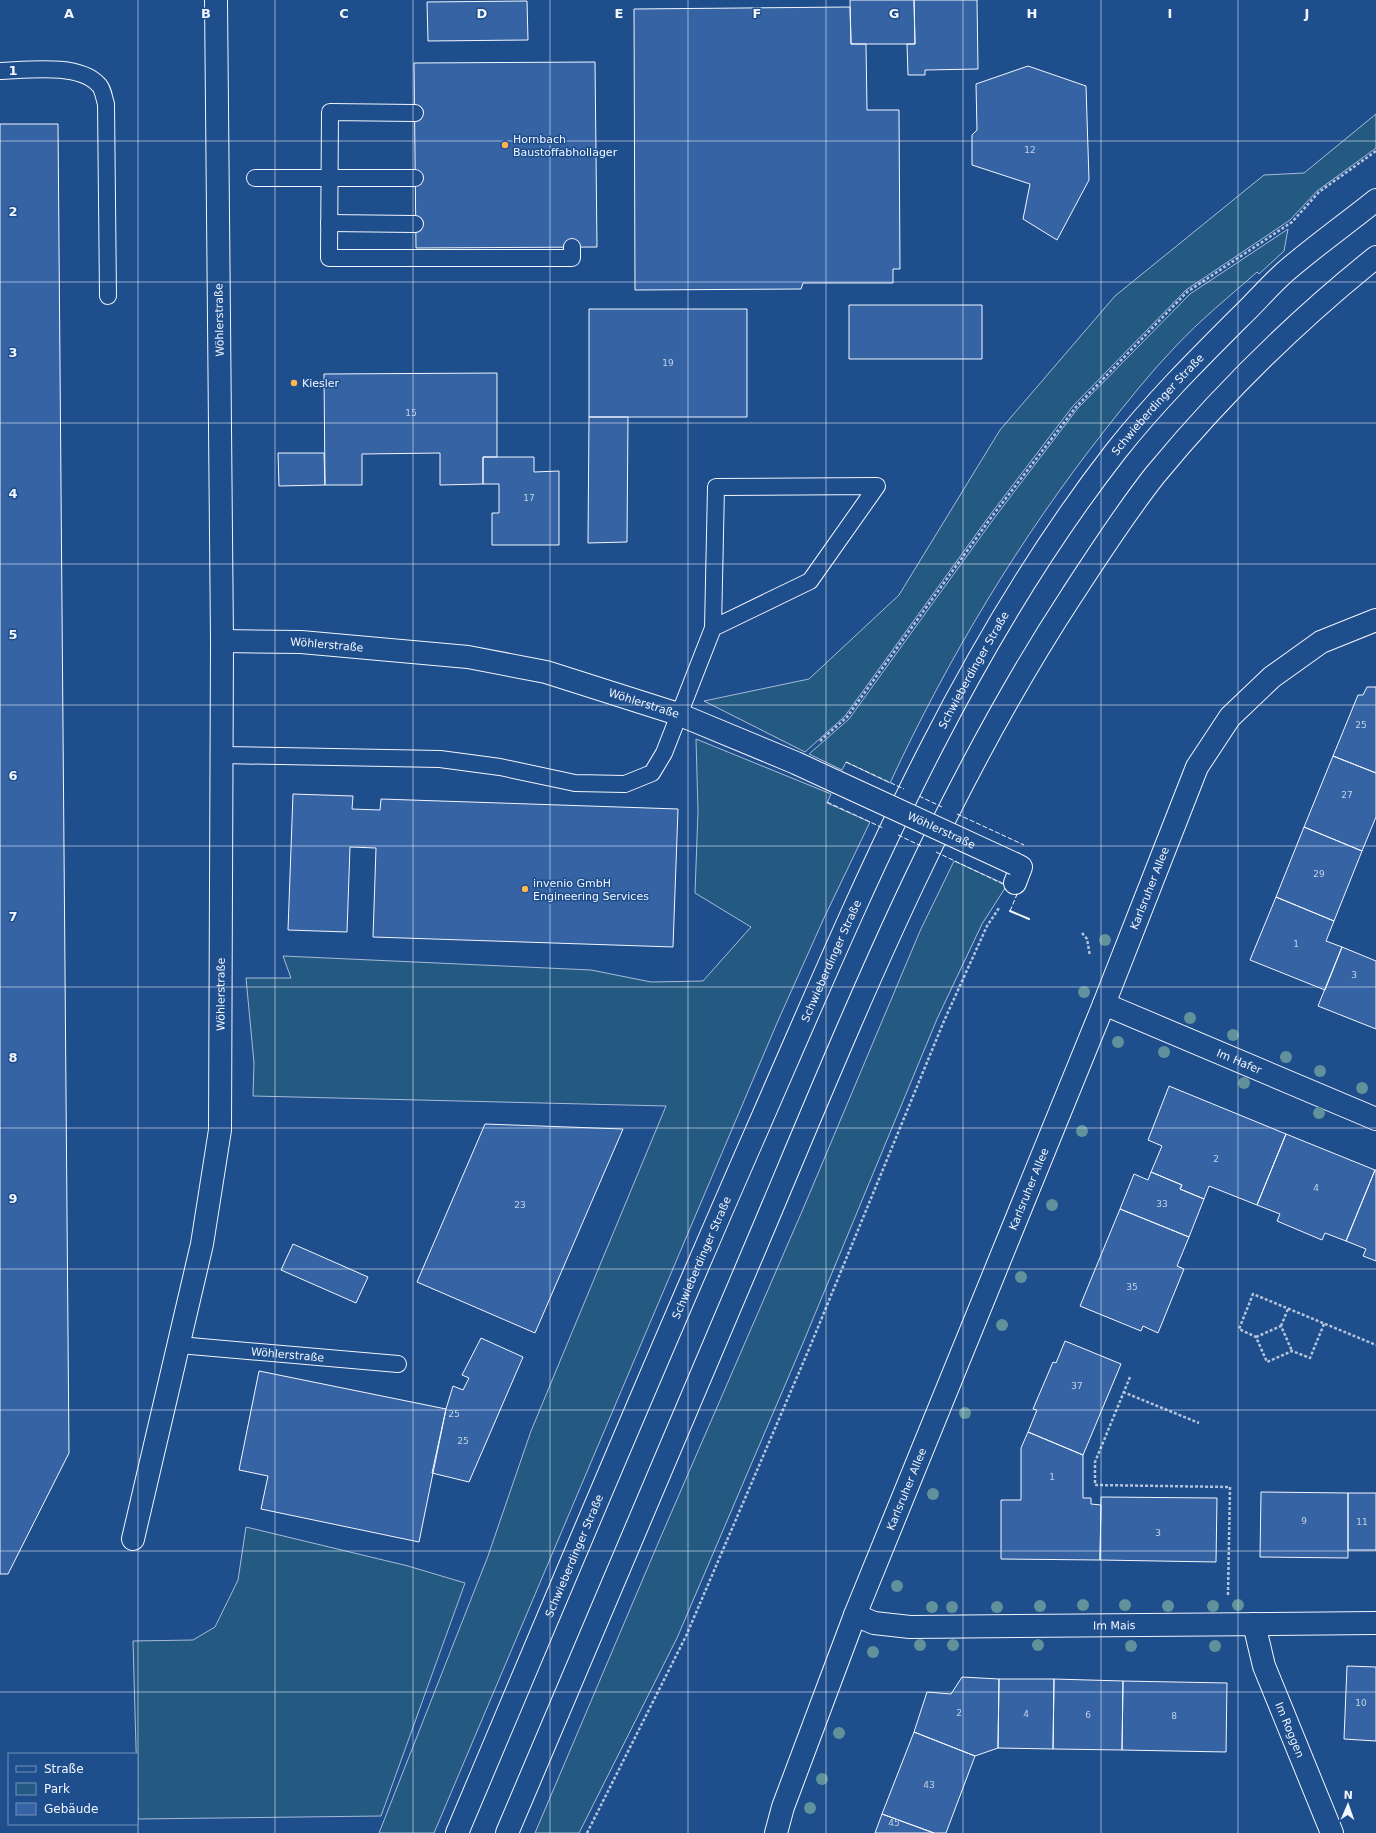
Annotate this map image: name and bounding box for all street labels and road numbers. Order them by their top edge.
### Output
street label: Wöhlerstraße [212,283,227,357]
street label: Schwieberdinger Straße [1109,351,1207,458]
street label: Schwieberdinger Straße [936,609,1012,731]
street label: Wöhlerstraße [290,636,364,655]
street label: Wöhlerstraße [607,686,681,721]
street label: Wöhlerstraße [905,809,977,852]
street label: Karlsruher Allee [1128,845,1172,932]
street label: Schwieberdinger Straße [799,898,864,1024]
street label: Wöhlerstraße [214,957,228,1031]
street label: Im Hafer [1215,1046,1264,1077]
street label: Karlsruher Allee [1007,1146,1052,1232]
street label: Schwieberdinger Straße [670,1194,734,1321]
street label: Wöhlerstraße [250,1345,325,1365]
street label: Karlsruher Allee [884,1446,929,1532]
street label: Schwieberdinger Straße [543,1492,606,1619]
street label: Im Mais [1093,1619,1136,1632]
street label: Im Roggen [1272,1700,1307,1760]

